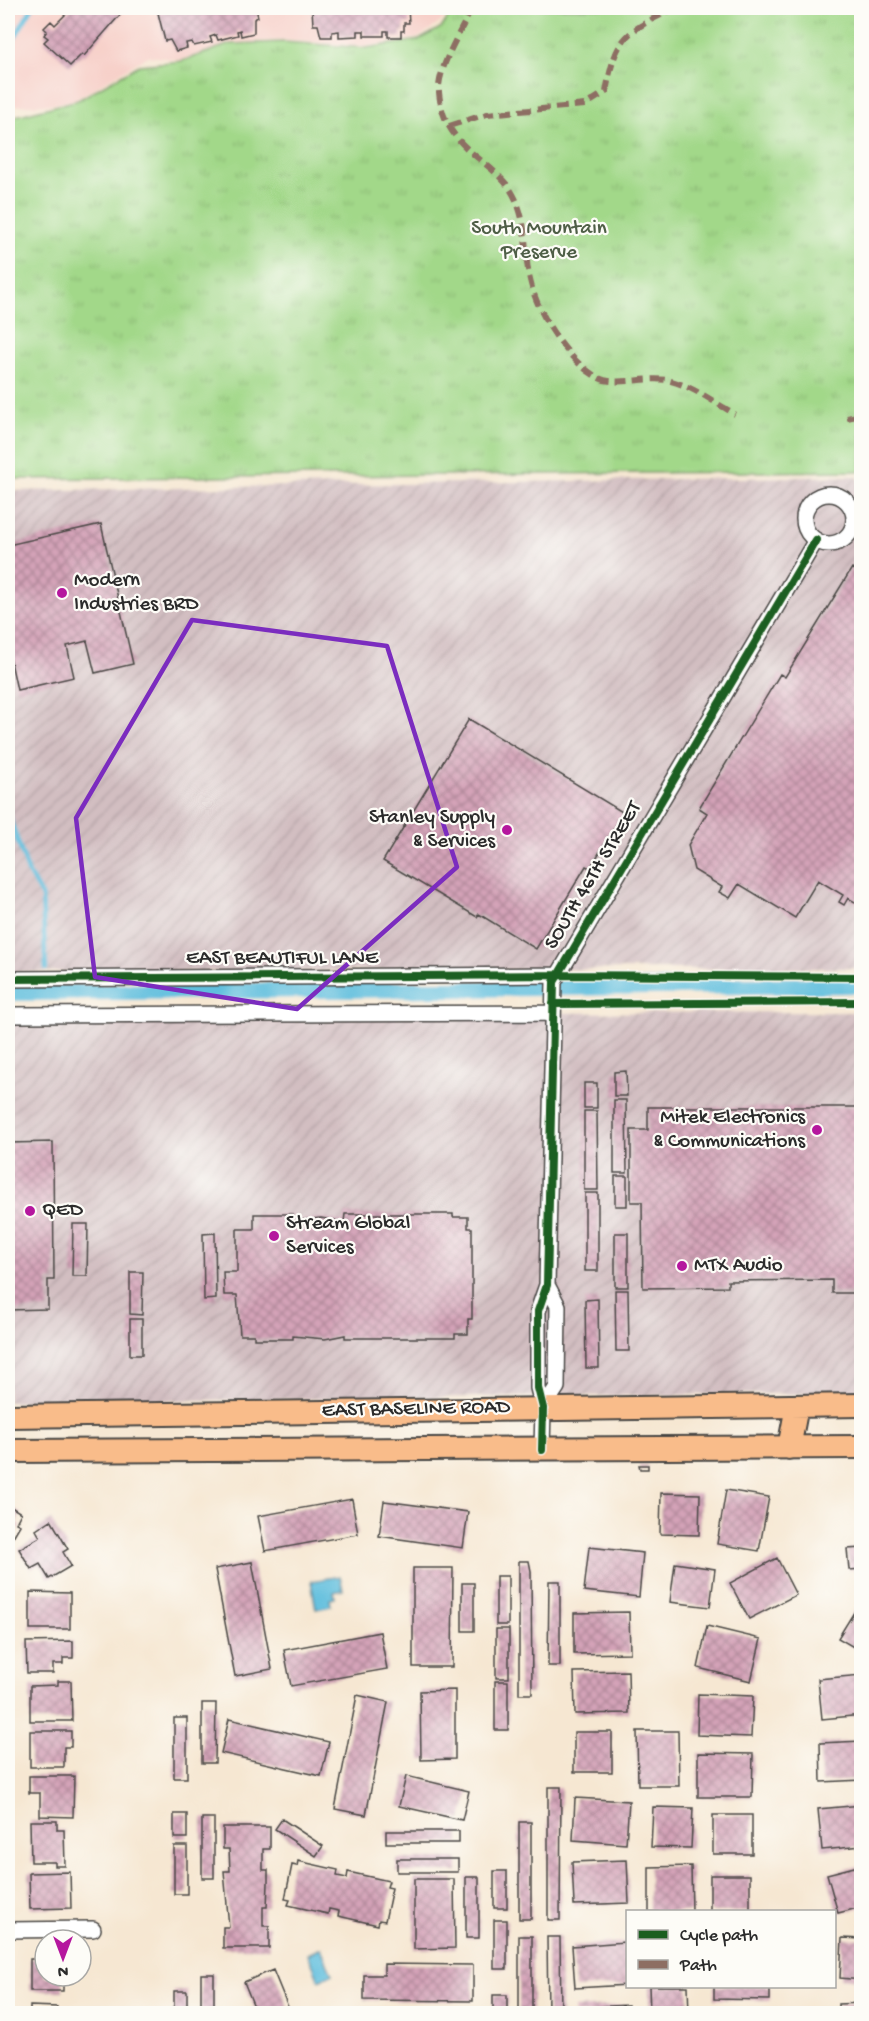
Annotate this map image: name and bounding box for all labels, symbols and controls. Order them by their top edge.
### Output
park label: South Mountain Preserve [471,217,607,266]
place label: Modern Industries BRD [74,569,199,618]
marker: Modern Industries BRD [55,586,69,600]
street label: SOUTH 46TH STREET [540,797,649,955]
place label: Stanley Supply & Services [369,806,496,855]
marker: Stanley Supply & Services [500,823,514,837]
street label: EAST BEAUTIFUL LANE [186,947,379,972]
place label: Mitek Electronics & Communications [653,1106,806,1155]
marker: Mitek Electronics & Communications [810,1123,824,1137]
place label: QED [42,1199,83,1224]
marker: QED [23,1204,37,1218]
place label: Stream Global Services [286,1212,410,1261]
marker: Stream Global Services [267,1229,281,1243]
place label: MTX Audio [694,1254,783,1279]
marker: MTX Audio [675,1259,689,1273]
street label: EAST BASELINE ROAD [322,1396,511,1424]
legend [626,1910,836,1988]
text: Cycle path [680,1926,758,1947]
north arrow [33,1928,93,1988]
text: Path [679,1956,717,1977]
text: N [57,1960,68,1979]

